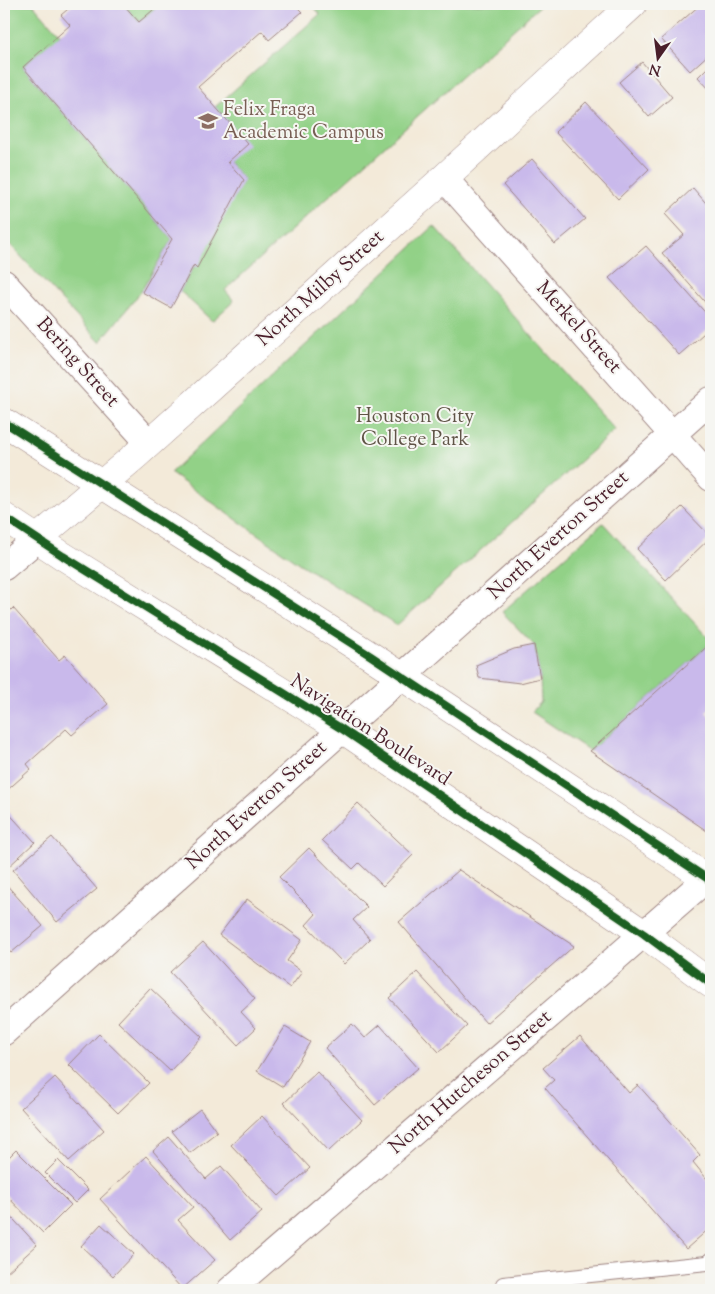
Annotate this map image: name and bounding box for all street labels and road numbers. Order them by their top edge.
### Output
street label: North Milby Street [251,224,391,354]
street label: Merkel Street [528,275,628,381]
street label: Bering Street [29,312,125,415]
street label: North Everton Street [482,464,636,607]
street label: Navigation Boulevard [284,668,456,794]
street label: North Everton Street [180,734,334,877]
street label: North Hutcheson Street [383,1004,559,1162]

